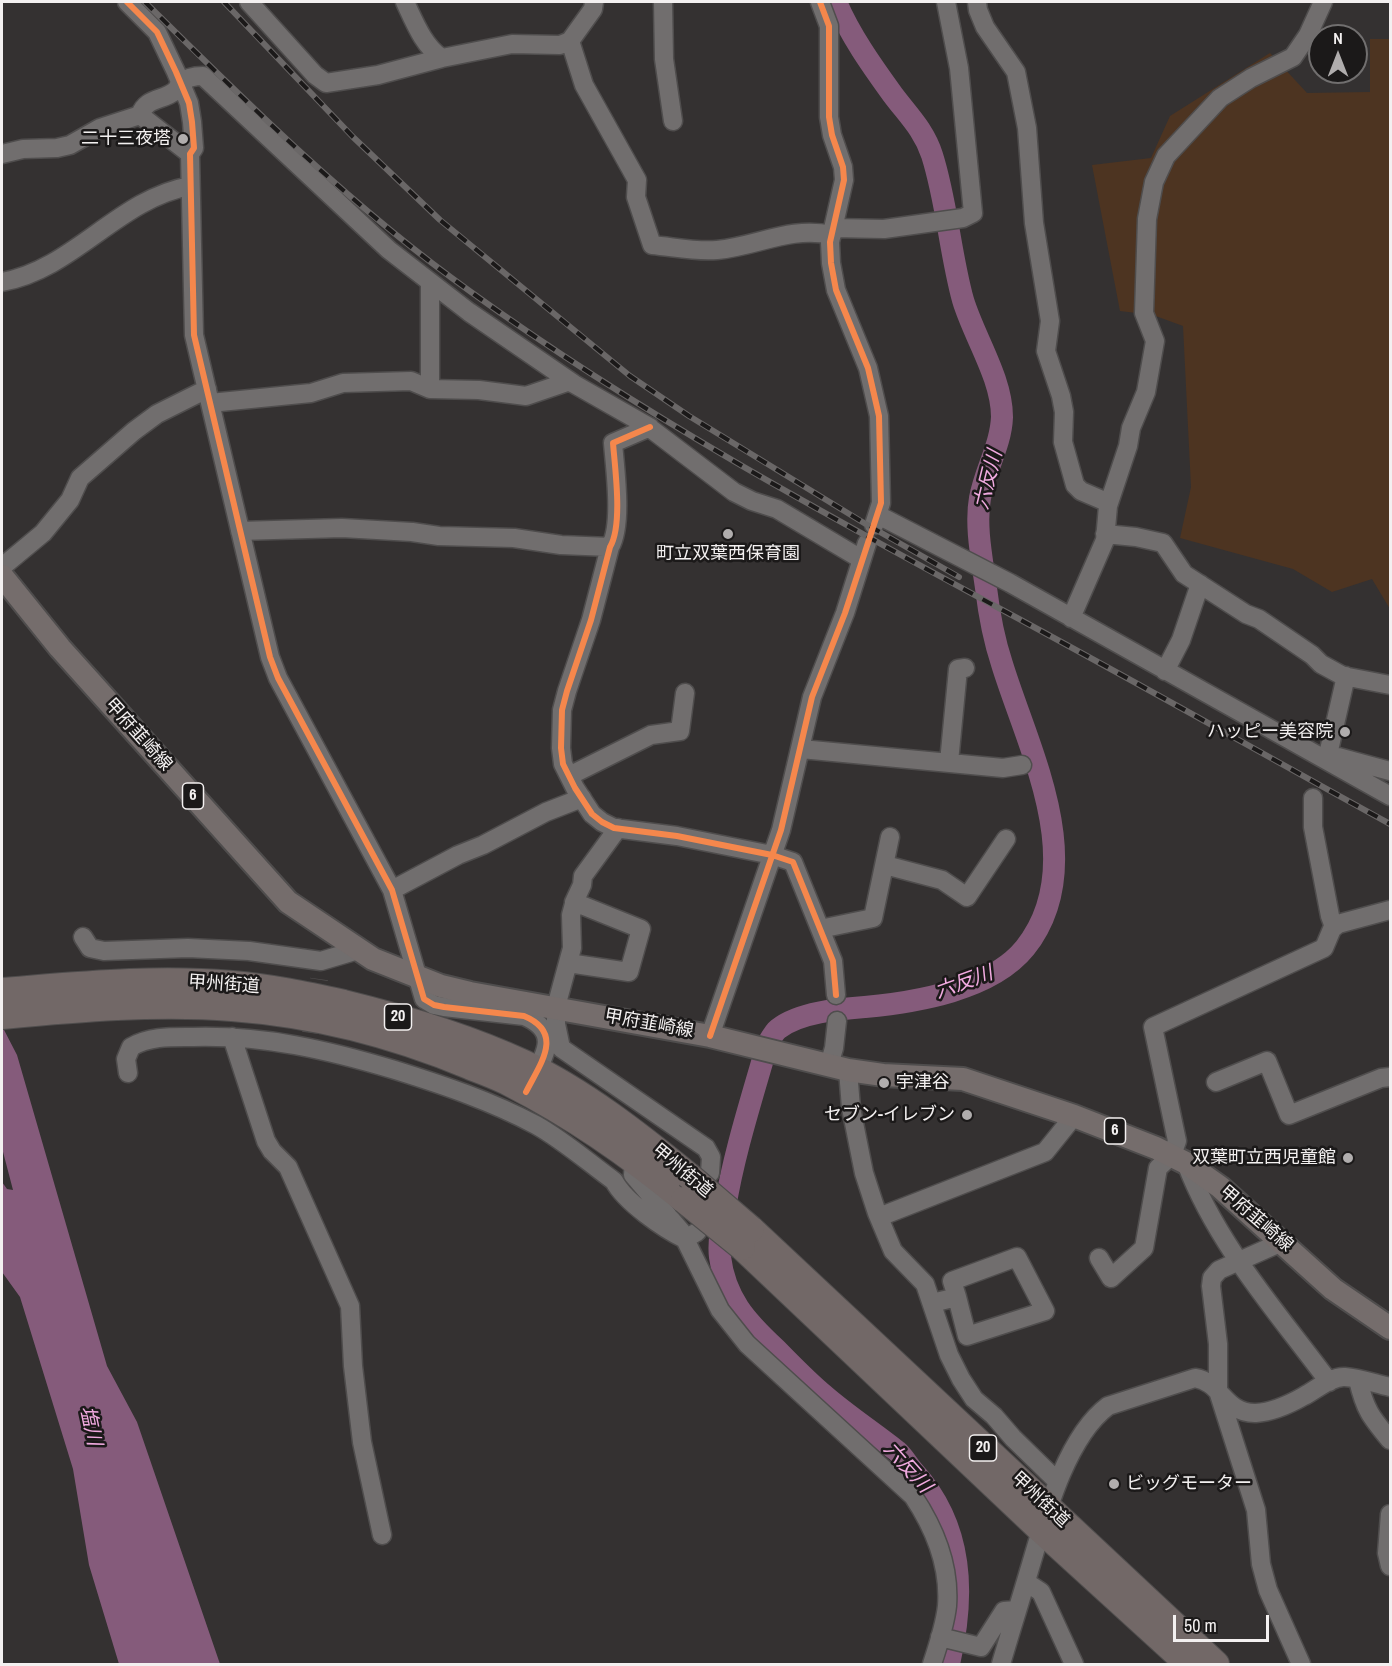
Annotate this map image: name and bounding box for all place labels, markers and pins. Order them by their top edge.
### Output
place label: 二十三夜塔 [81,128,171,150]
marker: 二十三夜塔 [176,132,190,146]
marker: 町立双葉西保育園 [721,527,735,541]
place label: 町立双葉西保育園 [656,543,800,565]
place label: ハッピー美容院 [1207,721,1333,743]
marker: ハッピー美容院 [1338,725,1352,739]
place label: 宇津谷 [896,1072,950,1094]
marker: 宇津谷 [877,1076,891,1090]
place label: セブン-イレブン [824,1104,955,1126]
marker: セブン-イレブン [960,1108,974,1122]
place label: 双葉町立西児童館 [1192,1147,1336,1169]
marker: 双葉町立西児童館 [1341,1151,1355,1165]
place label: ビッグモーター [1126,1473,1252,1495]
marker: ビッグモーター [1107,1477,1121,1491]

